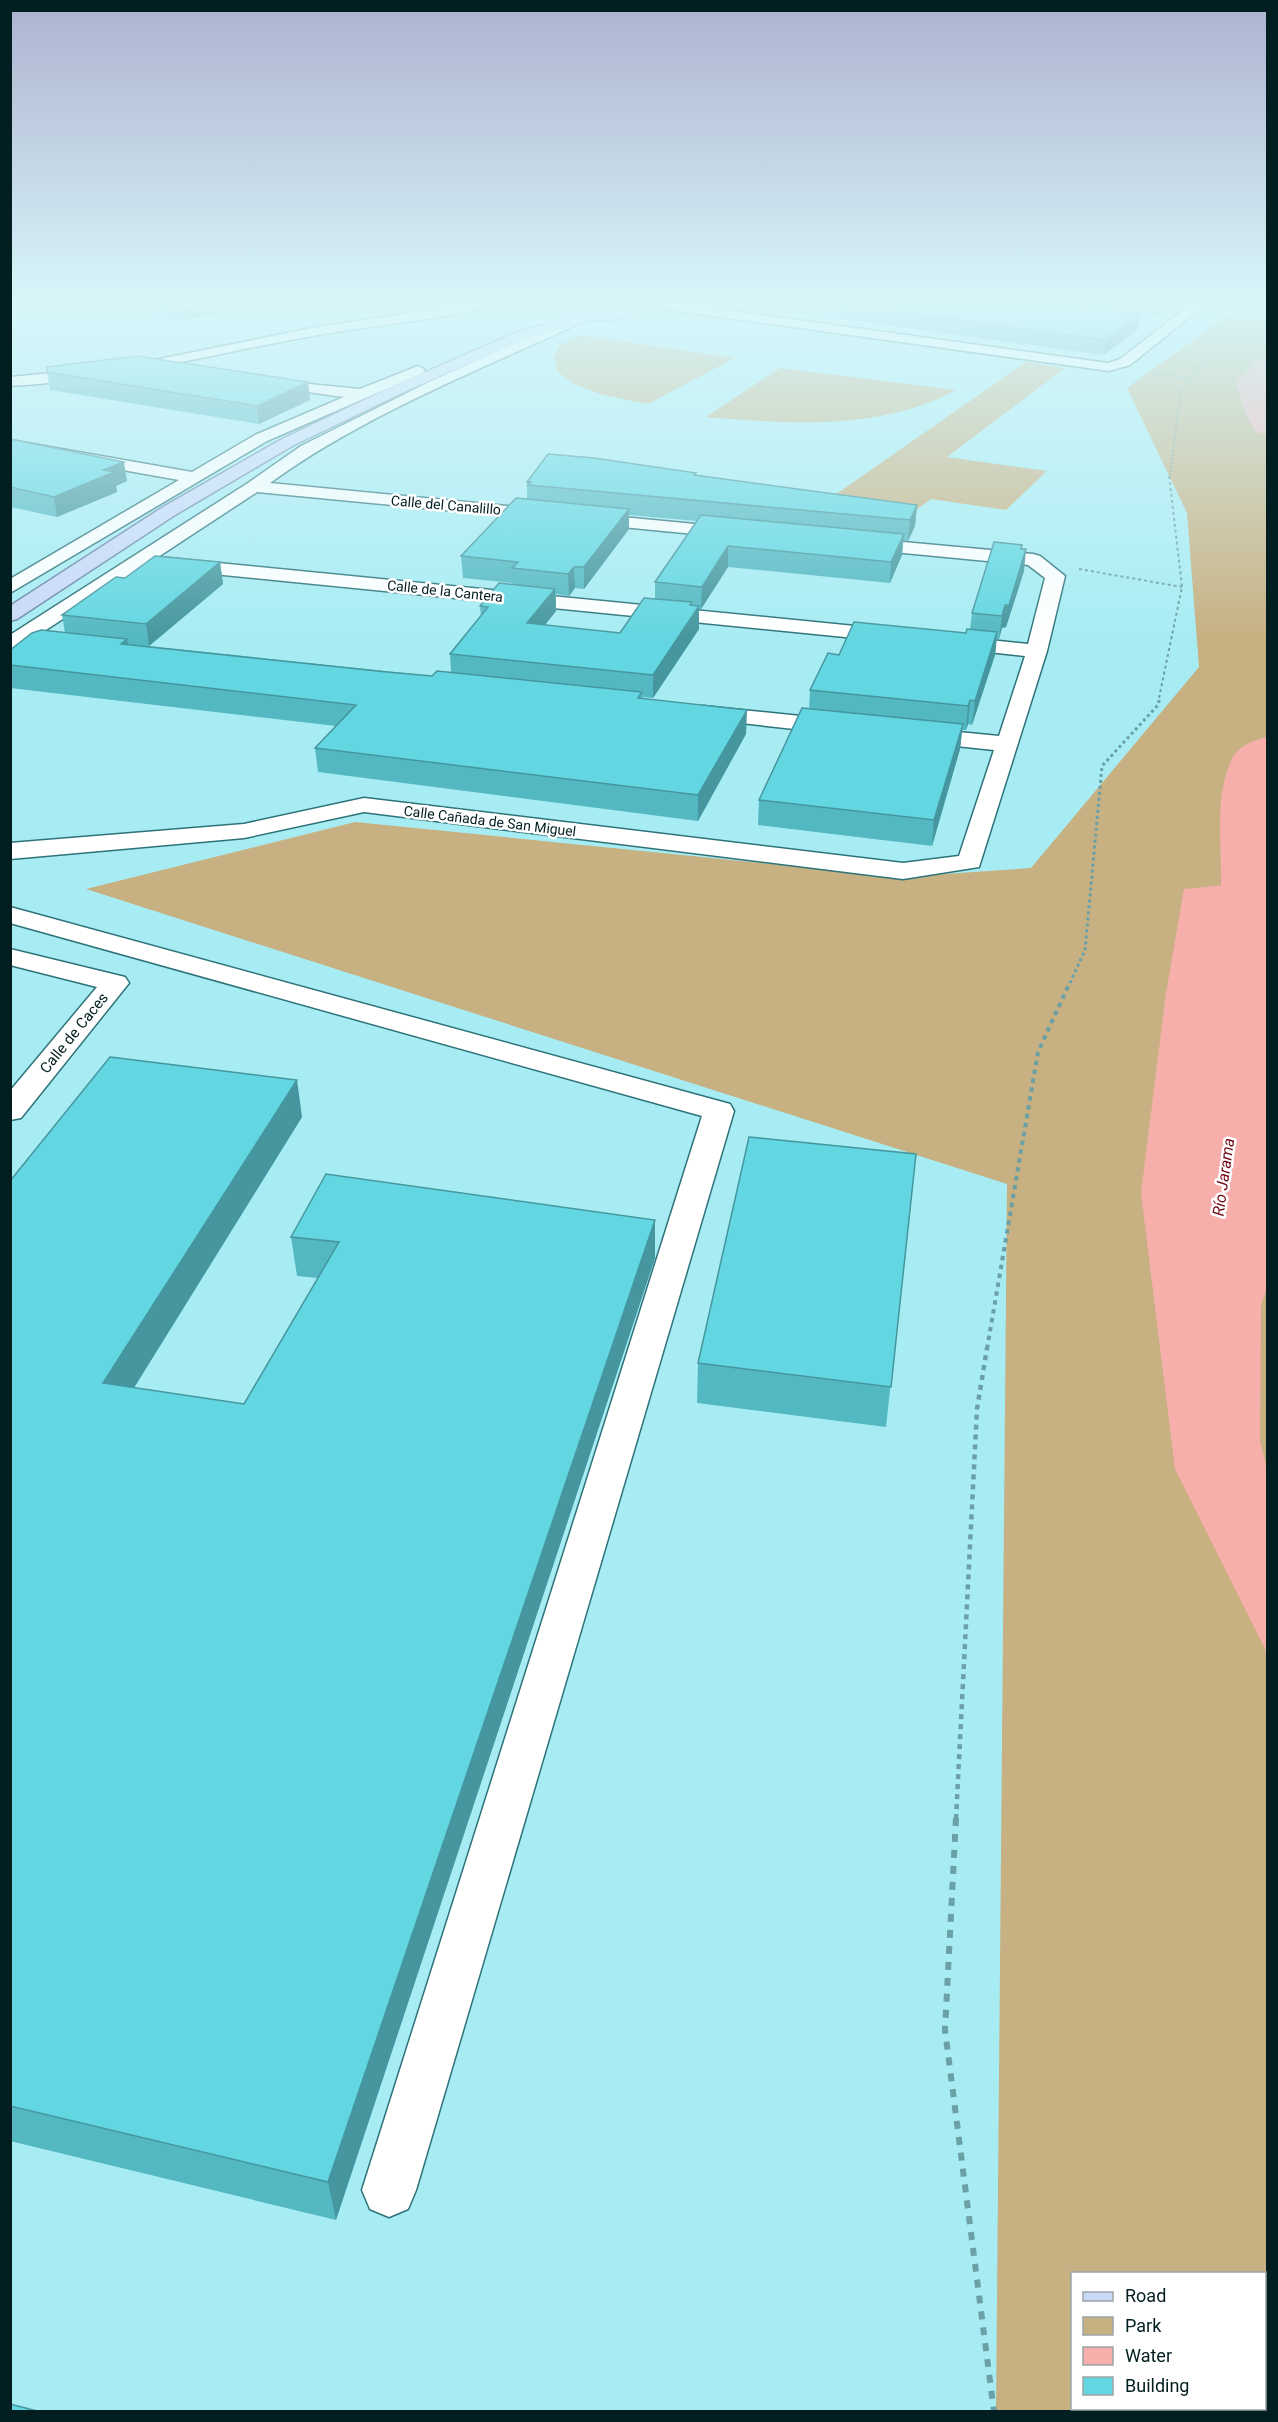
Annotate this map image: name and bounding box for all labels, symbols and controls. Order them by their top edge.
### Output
street label: Calle del Canalillo [390,492,502,518]
street label: Calle de la Cantera [386,577,504,605]
street label: Calle Cañada de San Miguel [403,802,577,840]
street label: Calle de Caces [36,989,112,1077]
water label: Río Jarama [1209,1137,1238,1217]
legend [1071,2272,1266,2410]
text: Road [1125,2285,1166,2306]
text: Park [1125,2315,1162,2336]
text: Water [1125,2345,1172,2366]
text: Building [1125,2375,1189,2396]

